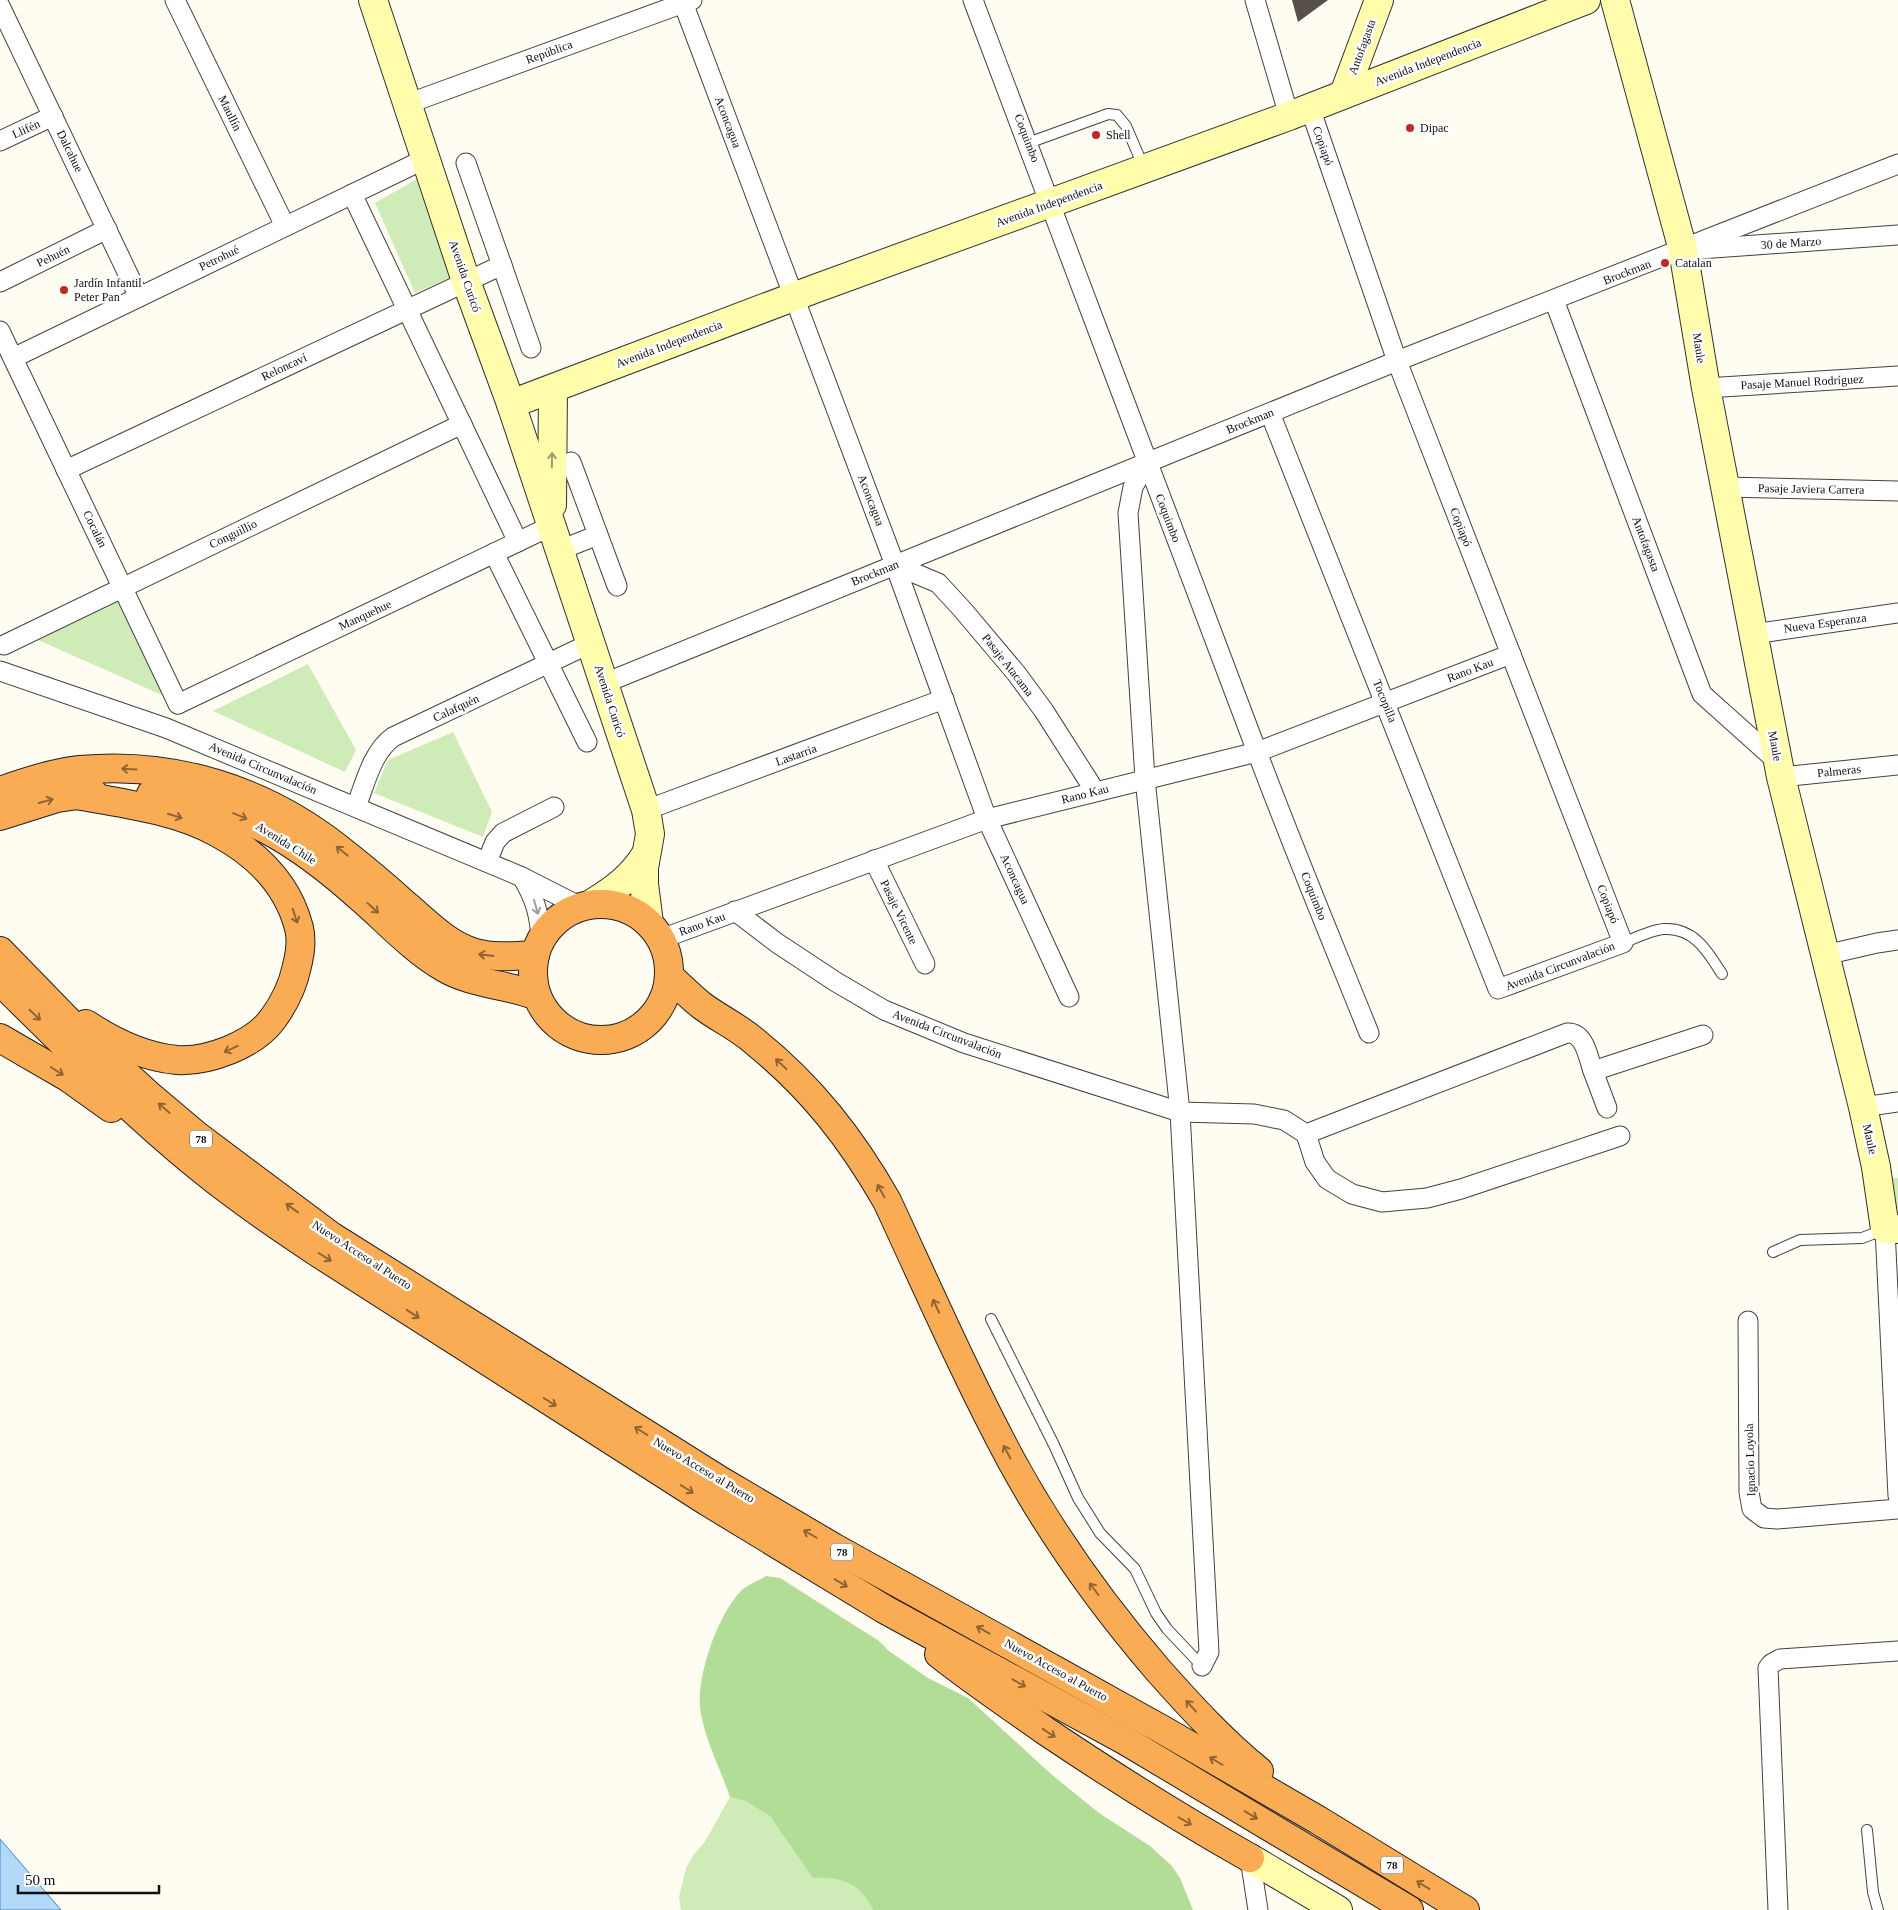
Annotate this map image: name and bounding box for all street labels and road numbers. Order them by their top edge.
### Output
street label: Antofagasta [1346,17,1379,77]
street label: Avenida Independencia [1373,35,1484,89]
street label: República [524,37,575,67]
street label: Maullín [215,93,245,133]
street label: Aconcagua [712,94,744,150]
street label: Coquimbo [1011,112,1043,164]
street label: Llifén [10,116,42,142]
street label: Copiapó [1310,124,1336,168]
street label: Dalcahue [54,128,86,174]
street label: Avenida Independencia [994,178,1105,230]
street label: 30 de Marzo [1760,234,1822,252]
street label: Avenida Curicó [446,238,484,314]
street label: Pehuén [34,242,72,270]
street label: Petrohué [197,242,241,274]
street label: Brockman [1601,257,1653,287]
street label: Avenida Independencia [614,317,725,371]
street label: Maule [1690,332,1708,364]
street label: Reloncaví [259,350,310,384]
street label: Pasaje Manuel Rodríguez [1740,372,1864,392]
street label: Brockman [1224,405,1276,437]
street label: Aconcagua [855,472,887,528]
street label: Pasaje Javiera Carrera [1758,481,1865,497]
street label: Coquimbo [1152,492,1184,544]
street label: Copiapó [1447,506,1475,548]
street label: Cocalán [80,508,110,550]
street label: Antofagasta [1629,514,1663,574]
street label: Conguillío [207,516,259,552]
street label: Brockman [849,557,901,589]
street label: Manquehue [336,597,394,633]
street label: Nueva Esperanza [1783,610,1868,636]
street label: Pasaje Atacama [979,631,1037,700]
street label: Rano Kau [1445,655,1495,685]
street label: Avenida Curicó [592,663,628,739]
street label: Tocopilla [1370,677,1400,725]
street label: Calafquén [431,691,481,725]
street label: Maule [1765,730,1785,762]
street label: Avenida Circunvalación [207,739,319,797]
street label: Lastarria [774,741,819,769]
street label: Palmeras [1816,762,1862,780]
street label: Rano Kau [1060,781,1110,807]
street label: Avenida Chile [253,819,319,867]
street label: Aconcagua [997,852,1033,907]
street label: Coquimbo [1298,870,1330,922]
street label: Pasaje Vicente [877,877,921,947]
street label: Copiapó [1594,883,1622,925]
street label: Rano Kau [677,909,727,939]
street label: Avenida Circunvalación [1503,939,1617,993]
street label: Avenida Circunvalación [890,1007,1004,1061]
street label: Maule [1860,1122,1880,1156]
road number: 78 [190,1130,212,1148]
street label: Nuevo Acceso al Puerto [310,1218,414,1292]
street label: Ignacio Loyola [1742,1423,1758,1497]
street label: Nuevo Acceso al Puerto [651,1434,757,1506]
road number: 78 [831,1544,853,1560]
street label: Nuevo Acceso al Puerto [1002,1636,1110,1704]
road number: 78 [1381,1856,1403,1874]

